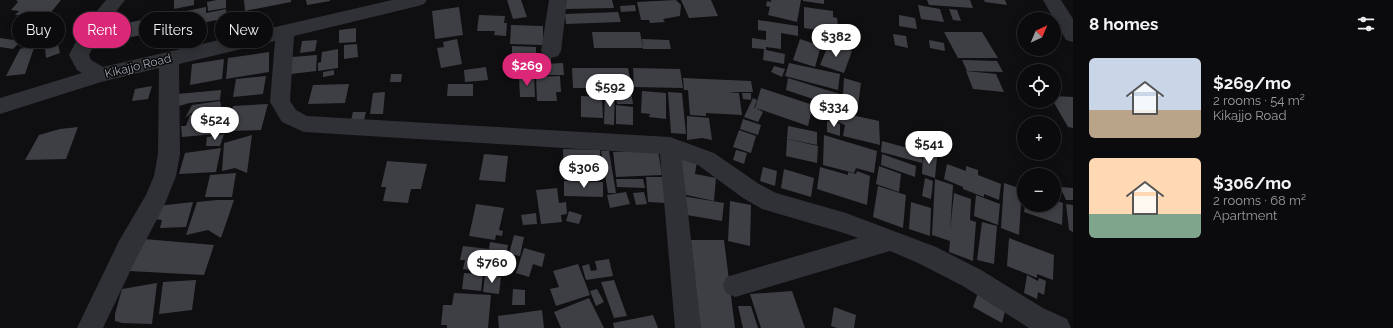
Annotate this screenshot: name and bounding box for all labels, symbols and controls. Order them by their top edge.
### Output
chip: Buy [12,12,65,48]
chip: Rent [73,12,131,48]
chip: Filters [139,12,207,48]
chip: New [215,12,273,48]
north arrow [1017,12,1061,56]
map controls [1017,12,1061,212]
icon: filters [1355,13,1377,35]
text: 8 homes [1089,14,1158,34]
pin: $382 [812,24,860,58]
text: $382 [821,29,851,44]
street label: Kikajjo Road [103,51,173,81]
pin: $269 [503,53,551,87]
text: $269 [511,58,543,73]
button: locate [1017,64,1061,108]
text: $269/mo [1213,73,1291,93]
pin: $592 [586,74,634,108]
icon: home [1121,74,1169,122]
text: $592 [595,79,625,94]
text: 2 rooms · 54 m² [1213,93,1305,108]
pin: $334 [810,94,858,128]
text: $334 [819,99,849,114]
pin: $524 [191,107,239,141]
text: Kikajjo Road [1213,108,1287,123]
text: $524 [200,112,230,127]
button: + [1017,116,1061,160]
pin: $541 [905,131,953,165]
text: $541 [914,136,944,151]
pin: $306 [560,155,608,189]
text: $306 [568,160,600,175]
button: − [1017,168,1061,212]
text: $306/mo [1213,173,1291,193]
icon: home [1121,174,1169,222]
text: 2 rooms · 68 m² [1213,193,1306,208]
text: Apartment [1213,208,1277,223]
pin: $760 [468,250,516,284]
text: $760 [476,255,508,270]

